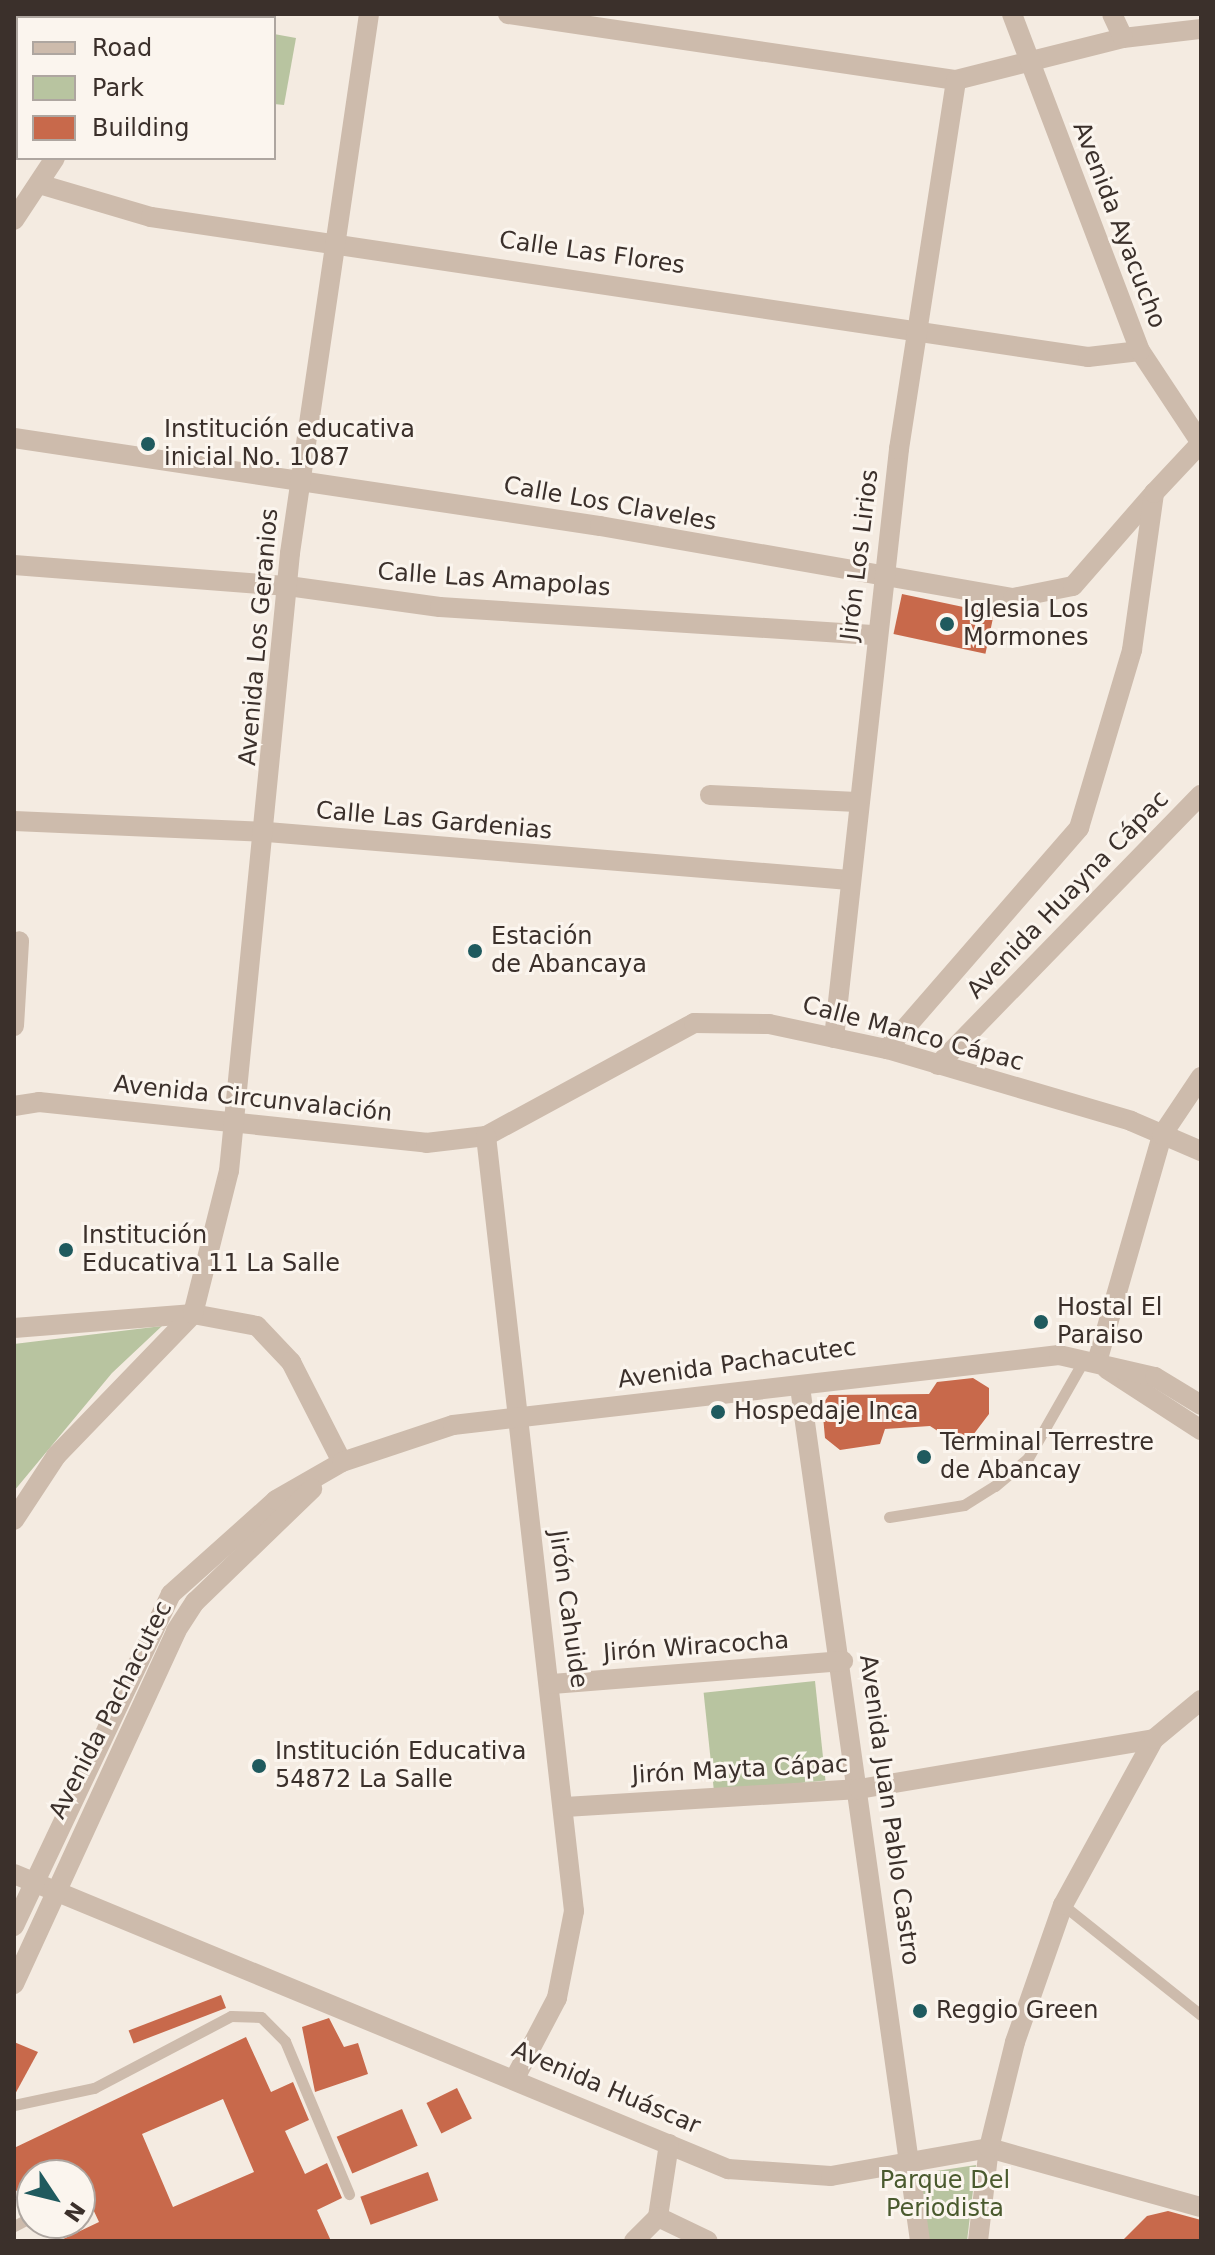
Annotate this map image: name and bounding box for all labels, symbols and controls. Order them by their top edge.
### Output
legend [16,16,276,160]
text: Road [92,34,152,62]
text: Park [92,74,144,102]
text: Building [92,114,189,142]
street label: Avenida Ayacucho [1066,118,1172,332]
street label: Calle Las Flores [497,226,687,280]
place label: Institución educativa inicial No. 1087 [164,416,415,472]
marker: Institución educativa inicial No. 1087 [139,435,157,453]
street label: Jirón Los Lirios [835,468,885,642]
street label: Calle Los Claveles [501,471,719,537]
street label: Avenida Los Geranios [233,507,285,767]
street label: Calle Las Amapolas [376,557,612,603]
place label: Iglesia Los Mormones [963,596,1088,652]
marker: Iglesia Los Mormones [938,615,956,633]
street label: Avenida Huayna Cápac [961,785,1175,1005]
street label: Calle Las Gardenias [315,796,553,846]
place label: Estación de Abancaya [491,923,647,979]
marker: Estación de Abancaya [466,942,484,960]
street label: Calle Manco Cápac [799,991,1027,1077]
street label: Avenida Circunvalación [112,1070,394,1128]
place label: Institución Educativa 11 La Salle [82,1222,340,1278]
marker: Institución Educativa 11 La Salle [57,1241,75,1259]
place label: Hostal El Paraiso [1057,1294,1162,1350]
marker: Hostal El Paraiso [1032,1313,1050,1331]
street label: Avenida Pachacutec [616,1333,858,1395]
place label: Hospedaje Inca [734,1398,918,1426]
marker: Hospedaje Inca [709,1403,727,1421]
place label: Terminal Terrestre de Abancay [940,1429,1154,1485]
marker: Terminal Terrestre de Abancay [915,1448,933,1466]
street label: Jirón Cahuide [543,1528,593,1690]
street label: Avenida Pachacutec [44,1596,178,1824]
street label: Jirón Wiracocha [602,1626,790,1668]
street label: Avenida Juan Pablo Castro [853,1653,925,1967]
place label: Institución Educativa 54872 La Salle [275,1738,526,1794]
street label: Jirón Mayta Cápac [631,1750,849,1790]
marker: Institución Educativa 54872 La Salle [250,1757,268,1775]
place label: Reggio Green [936,1997,1098,2025]
marker: Reggio Green [911,2002,929,2020]
street label: Avenida Huáscar [508,2035,704,2141]
north arrow [16,2159,96,2239]
park label: Parque Del Periodista [880,2167,1010,2223]
text: N [59,2197,90,2227]

